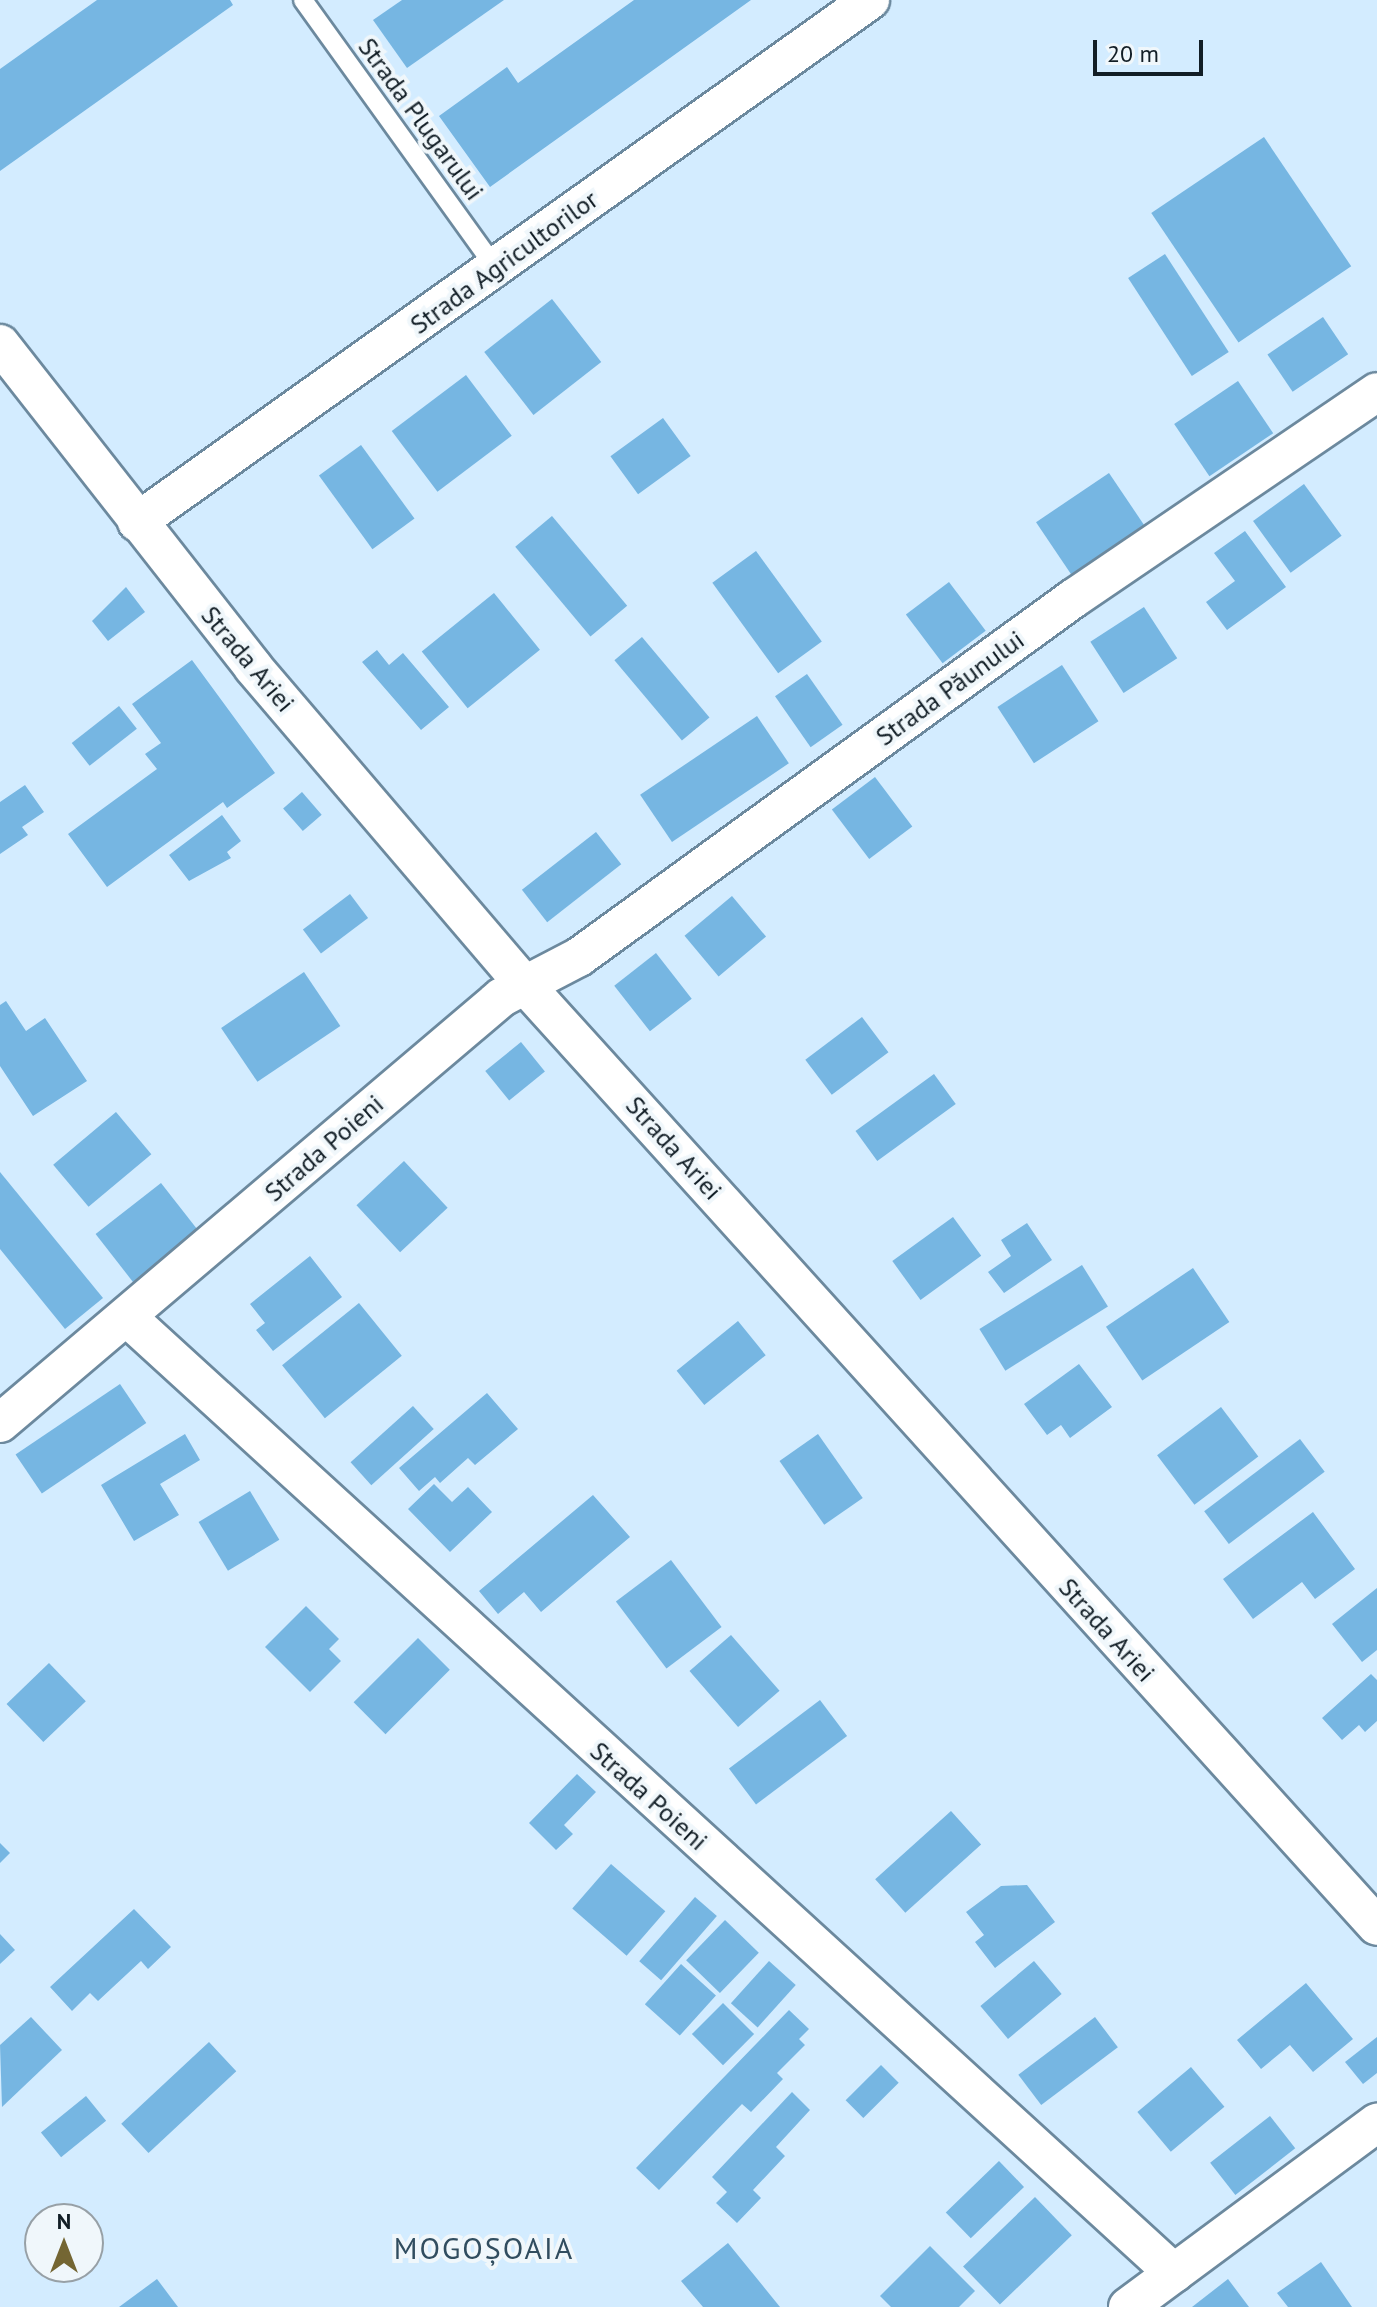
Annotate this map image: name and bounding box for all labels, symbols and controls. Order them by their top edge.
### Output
scale bar [1097,24,1207,74]
street label: Strada Plugarului [352,32,490,206]
text: 20 m [1107,38,1159,69]
street label: Strada Agricultorilor [404,183,604,341]
street label: Strada Ariei [194,599,302,719]
street label: Strada Păunului [870,624,1030,752]
street label: Strada Poieni [258,1088,390,1208]
street label: Strada Ariei [619,1089,729,1207]
street label: Strada Ariei [1052,1571,1162,1689]
street label: Strada Poieni [584,1735,714,1857]
north arrow [24,2203,104,2283]
text: N [57,2207,71,2235]
district label: MOGOȘOAIA [394,2230,574,2266]

